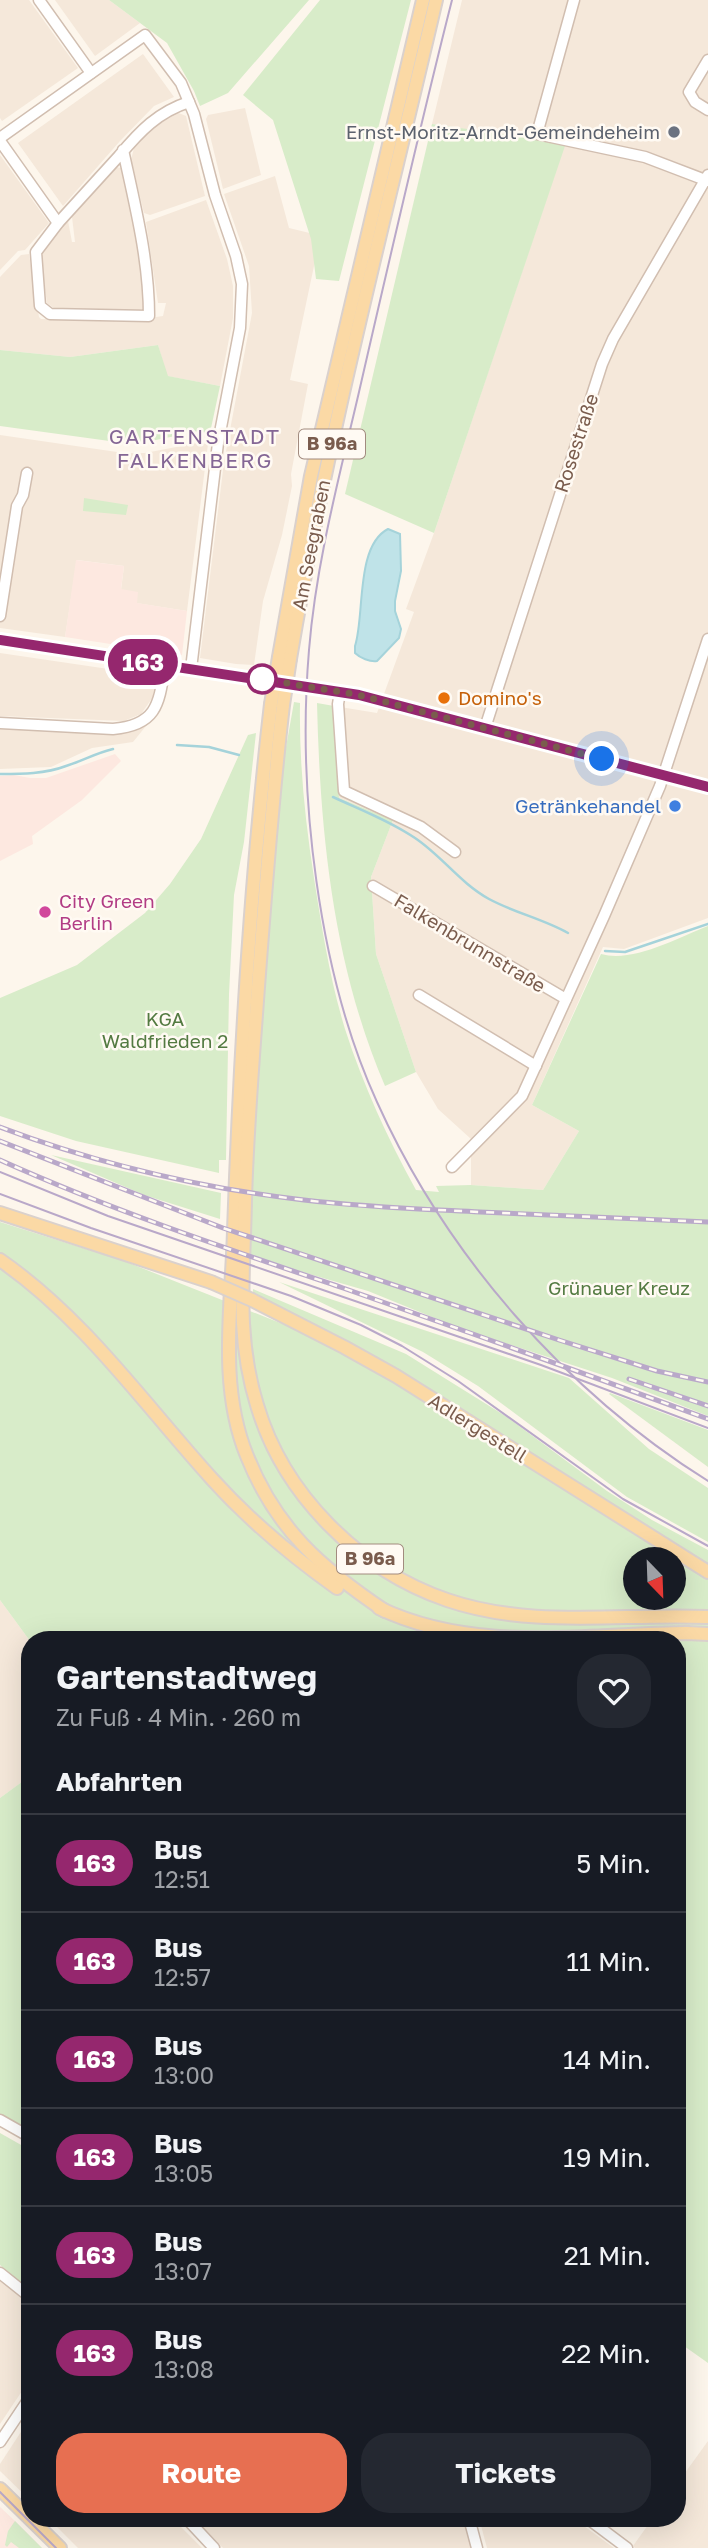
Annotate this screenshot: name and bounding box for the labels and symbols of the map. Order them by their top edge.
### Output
place label: Ernst-Moritz-Arndt-Gemeindeheim [346,120,660,143]
marker: Ernst-Moritz-Arndt-Gemeindeheim [666,124,682,140]
street label: Rosestraße [549,390,602,495]
district label: GARTENSTADT FALKENBERG [109,423,281,473]
road number: B 96a [299,430,365,458]
street label: Am Seegraben [287,478,334,612]
line badge: 163 [103,639,183,685]
unlabelled marker [247,664,277,694]
place label: Domino's [458,686,542,709]
marker: Domino's [436,690,452,706]
your location [584,741,619,776]
place label: Getränkehandel [515,794,661,817]
marker: Getränkehandel [667,798,683,814]
street label: Falkenbrunnstraße [390,888,550,997]
place label: City Green Berlin [59,889,155,934]
marker: City Green Berlin [37,904,53,920]
park label: KGA Waldfrieden 2 [102,1007,228,1052]
park label: Grünauer Kreuz [548,1276,690,1299]
street label: Adlergestell [425,1388,532,1467]
road number: B 96a [337,1544,403,1574]
north arrow [623,1547,686,1610]

